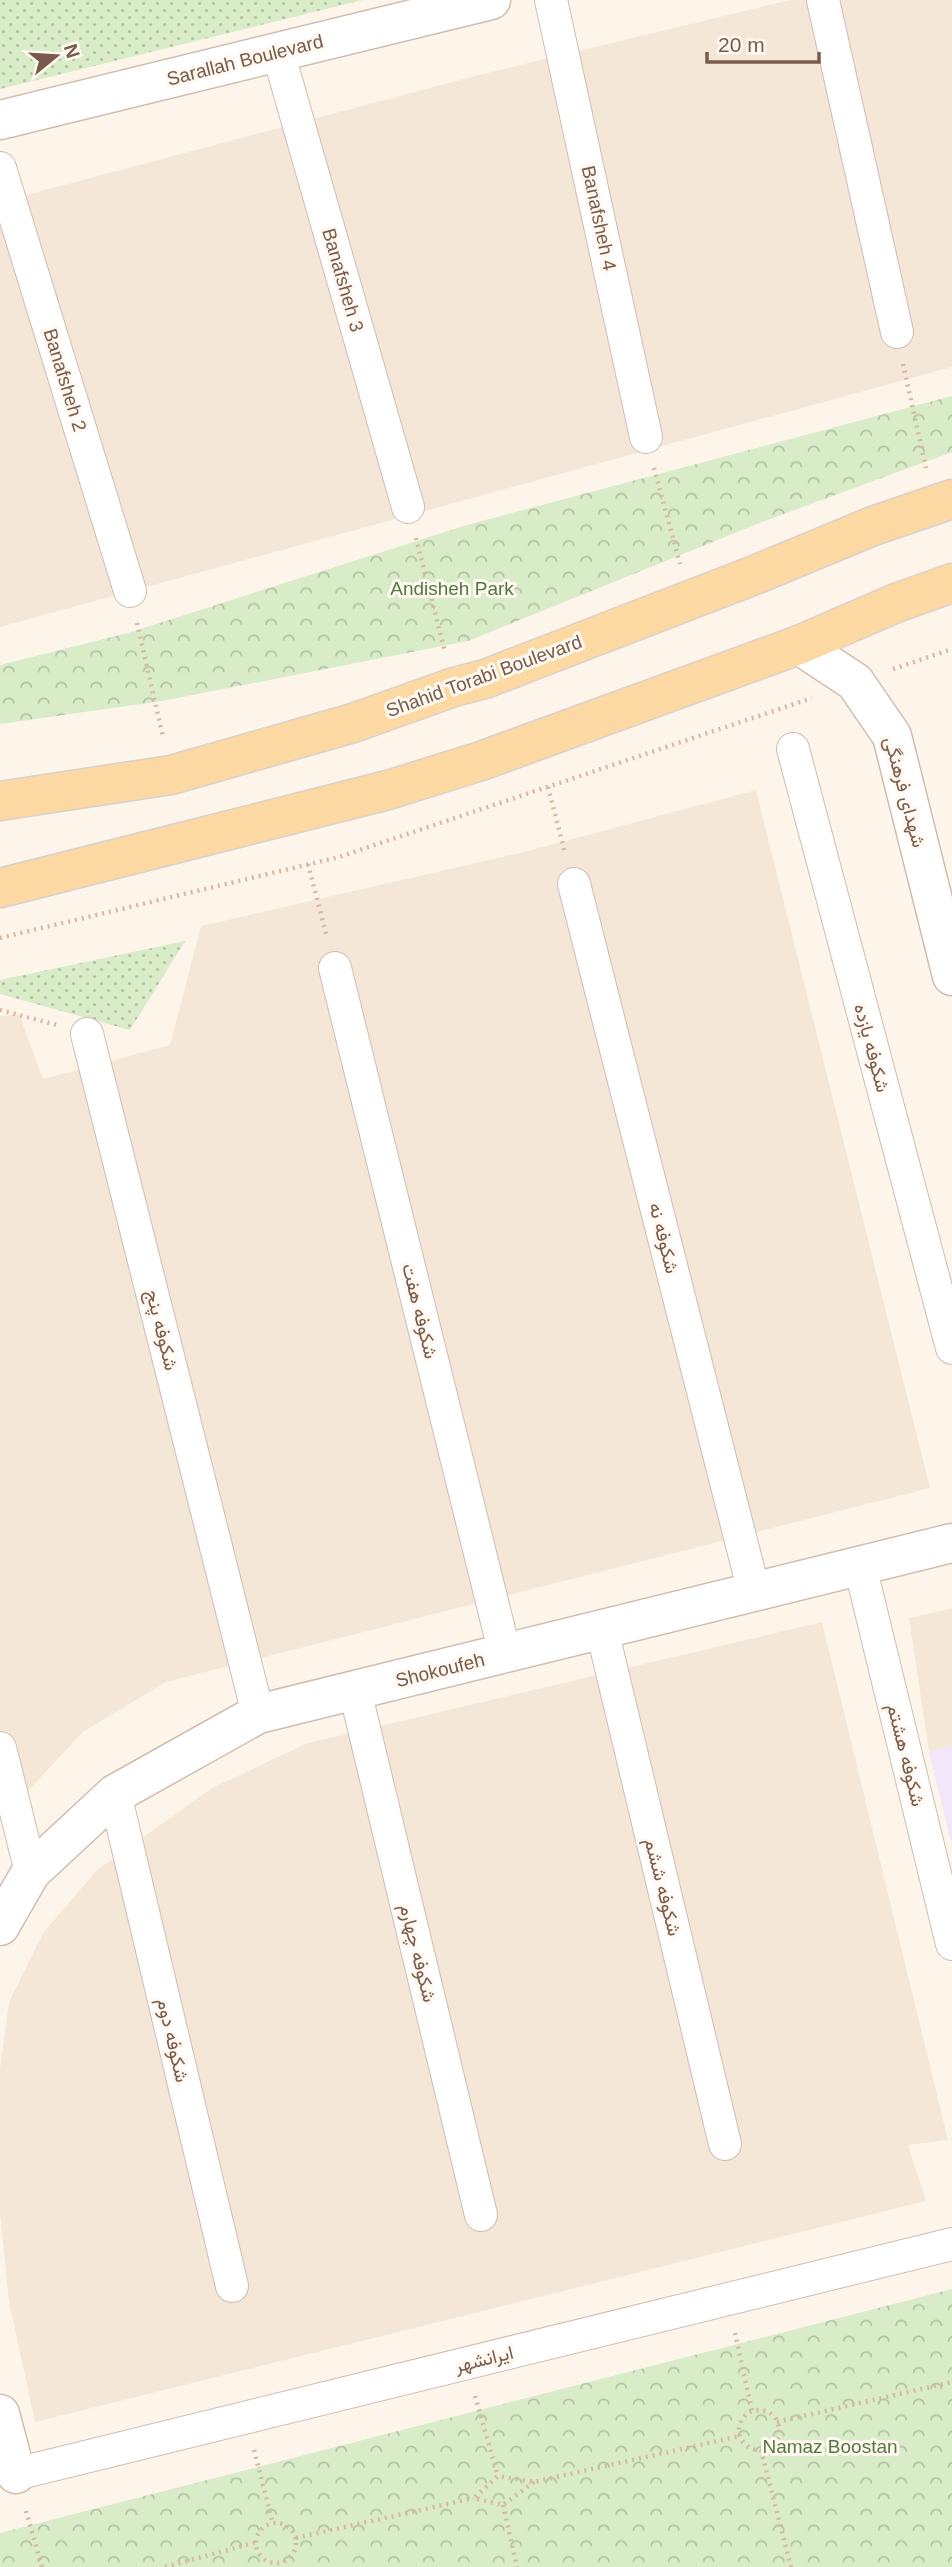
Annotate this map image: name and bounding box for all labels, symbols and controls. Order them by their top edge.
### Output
north arrow [21,21,91,91]
scale bar [707,21,819,65]
street label: Sarallah Boulevard [165,30,325,90]
text: 20 m [718,33,765,56]
text: N [60,41,84,61]
street label: Banafsheh 4 [578,164,620,273]
street label: Banafsheh 3 [318,226,368,334]
street label: Banafsheh 2 [39,326,91,434]
park label: Andisheh Park [390,578,514,599]
street label: Shahid Torabi Boulevard [383,631,585,721]
street label: شهدای فرهنگی [879,734,930,850]
street label: شکوفه یازده [849,1001,894,1095]
street label: شکوفه نه [644,1200,683,1276]
street label: شکوفه هفت [397,1261,442,1361]
street label: شکوفه پنج [139,1288,182,1373]
street label: Shokoufeh [393,1649,487,1691]
street label: شکوفه هشتم [881,1701,929,1809]
street label: شکوفه ششم [639,1836,685,1939]
street label: شکوفه چهارم [393,1902,440,2005]
street label: شکوفه دوم [151,1996,193,2085]
street label: ایرانشهر [452,2342,516,2378]
park label: Namaz Boostan [762,2436,898,2457]

